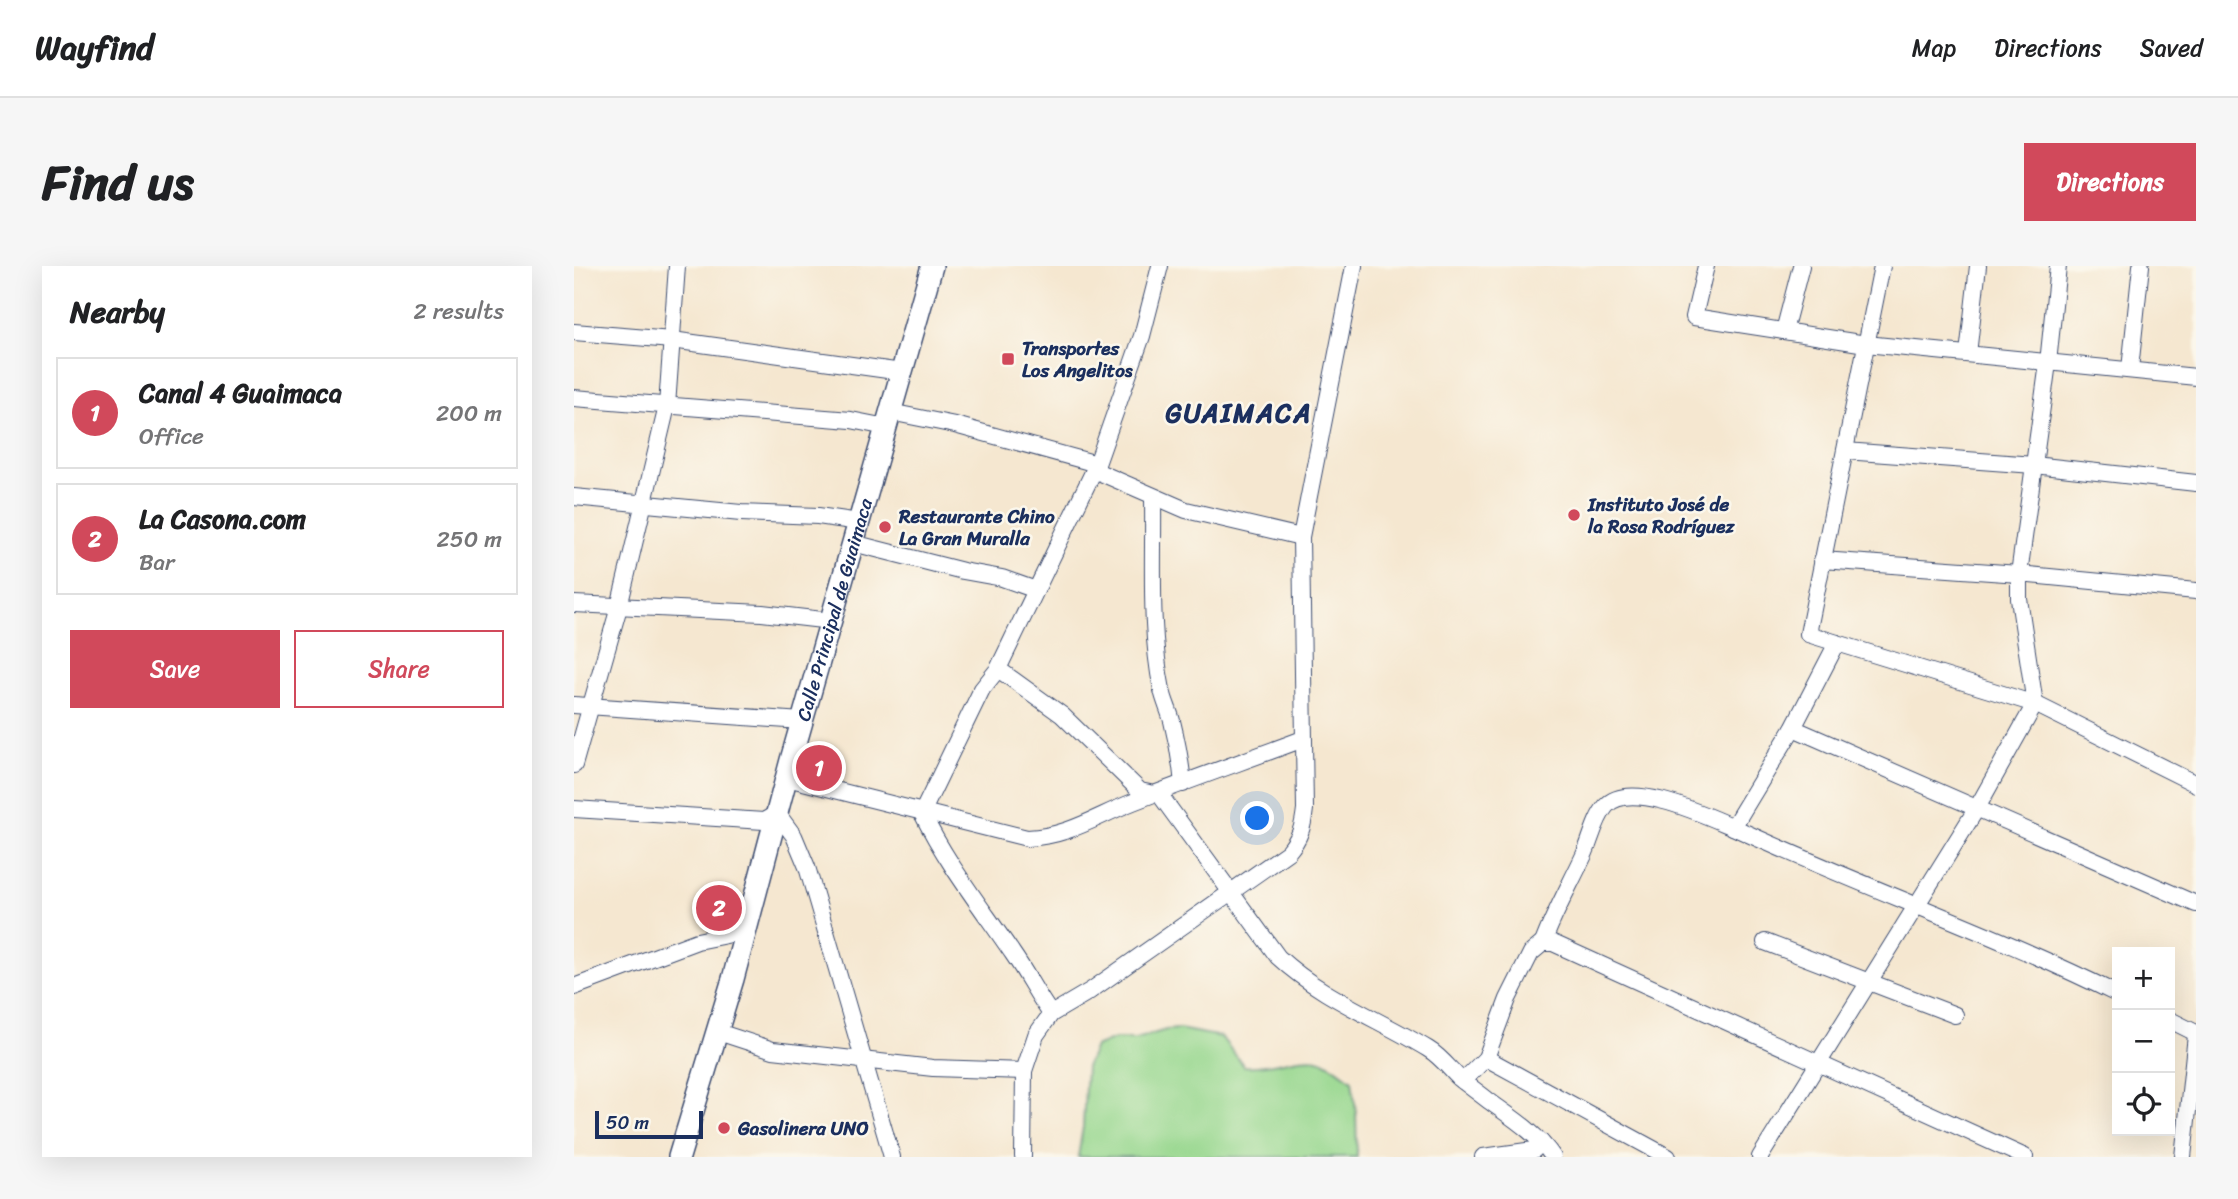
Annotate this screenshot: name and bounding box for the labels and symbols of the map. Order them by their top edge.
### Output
place label: Transportes Los Angelitos [1022,332,1134,387]
marker: Transportes Los Angelitos [1000,351,1016,367]
district label: GUAIMACA [1165,390,1313,436]
place label: Instituto José de la Rosa Rodríguez [1587,488,1735,543]
street label: Calle Principal de Guaimaca [787,494,882,725]
place label: Restaurante Chino La Gran Muralla [898,500,1055,555]
marker: Instituto José de la Rosa Rodríguez [1566,507,1582,523]
marker: Restaurante Chino La Gran Muralla [877,519,893,535]
pin: 1 [796,742,842,794]
your location [1240,801,1274,835]
pin: 2 [696,882,742,934]
scale bar [595,1108,704,1140]
place label: Gasolinera UNO [737,1112,869,1145]
marker: Gasolinera UNO [716,1120,732,1136]

